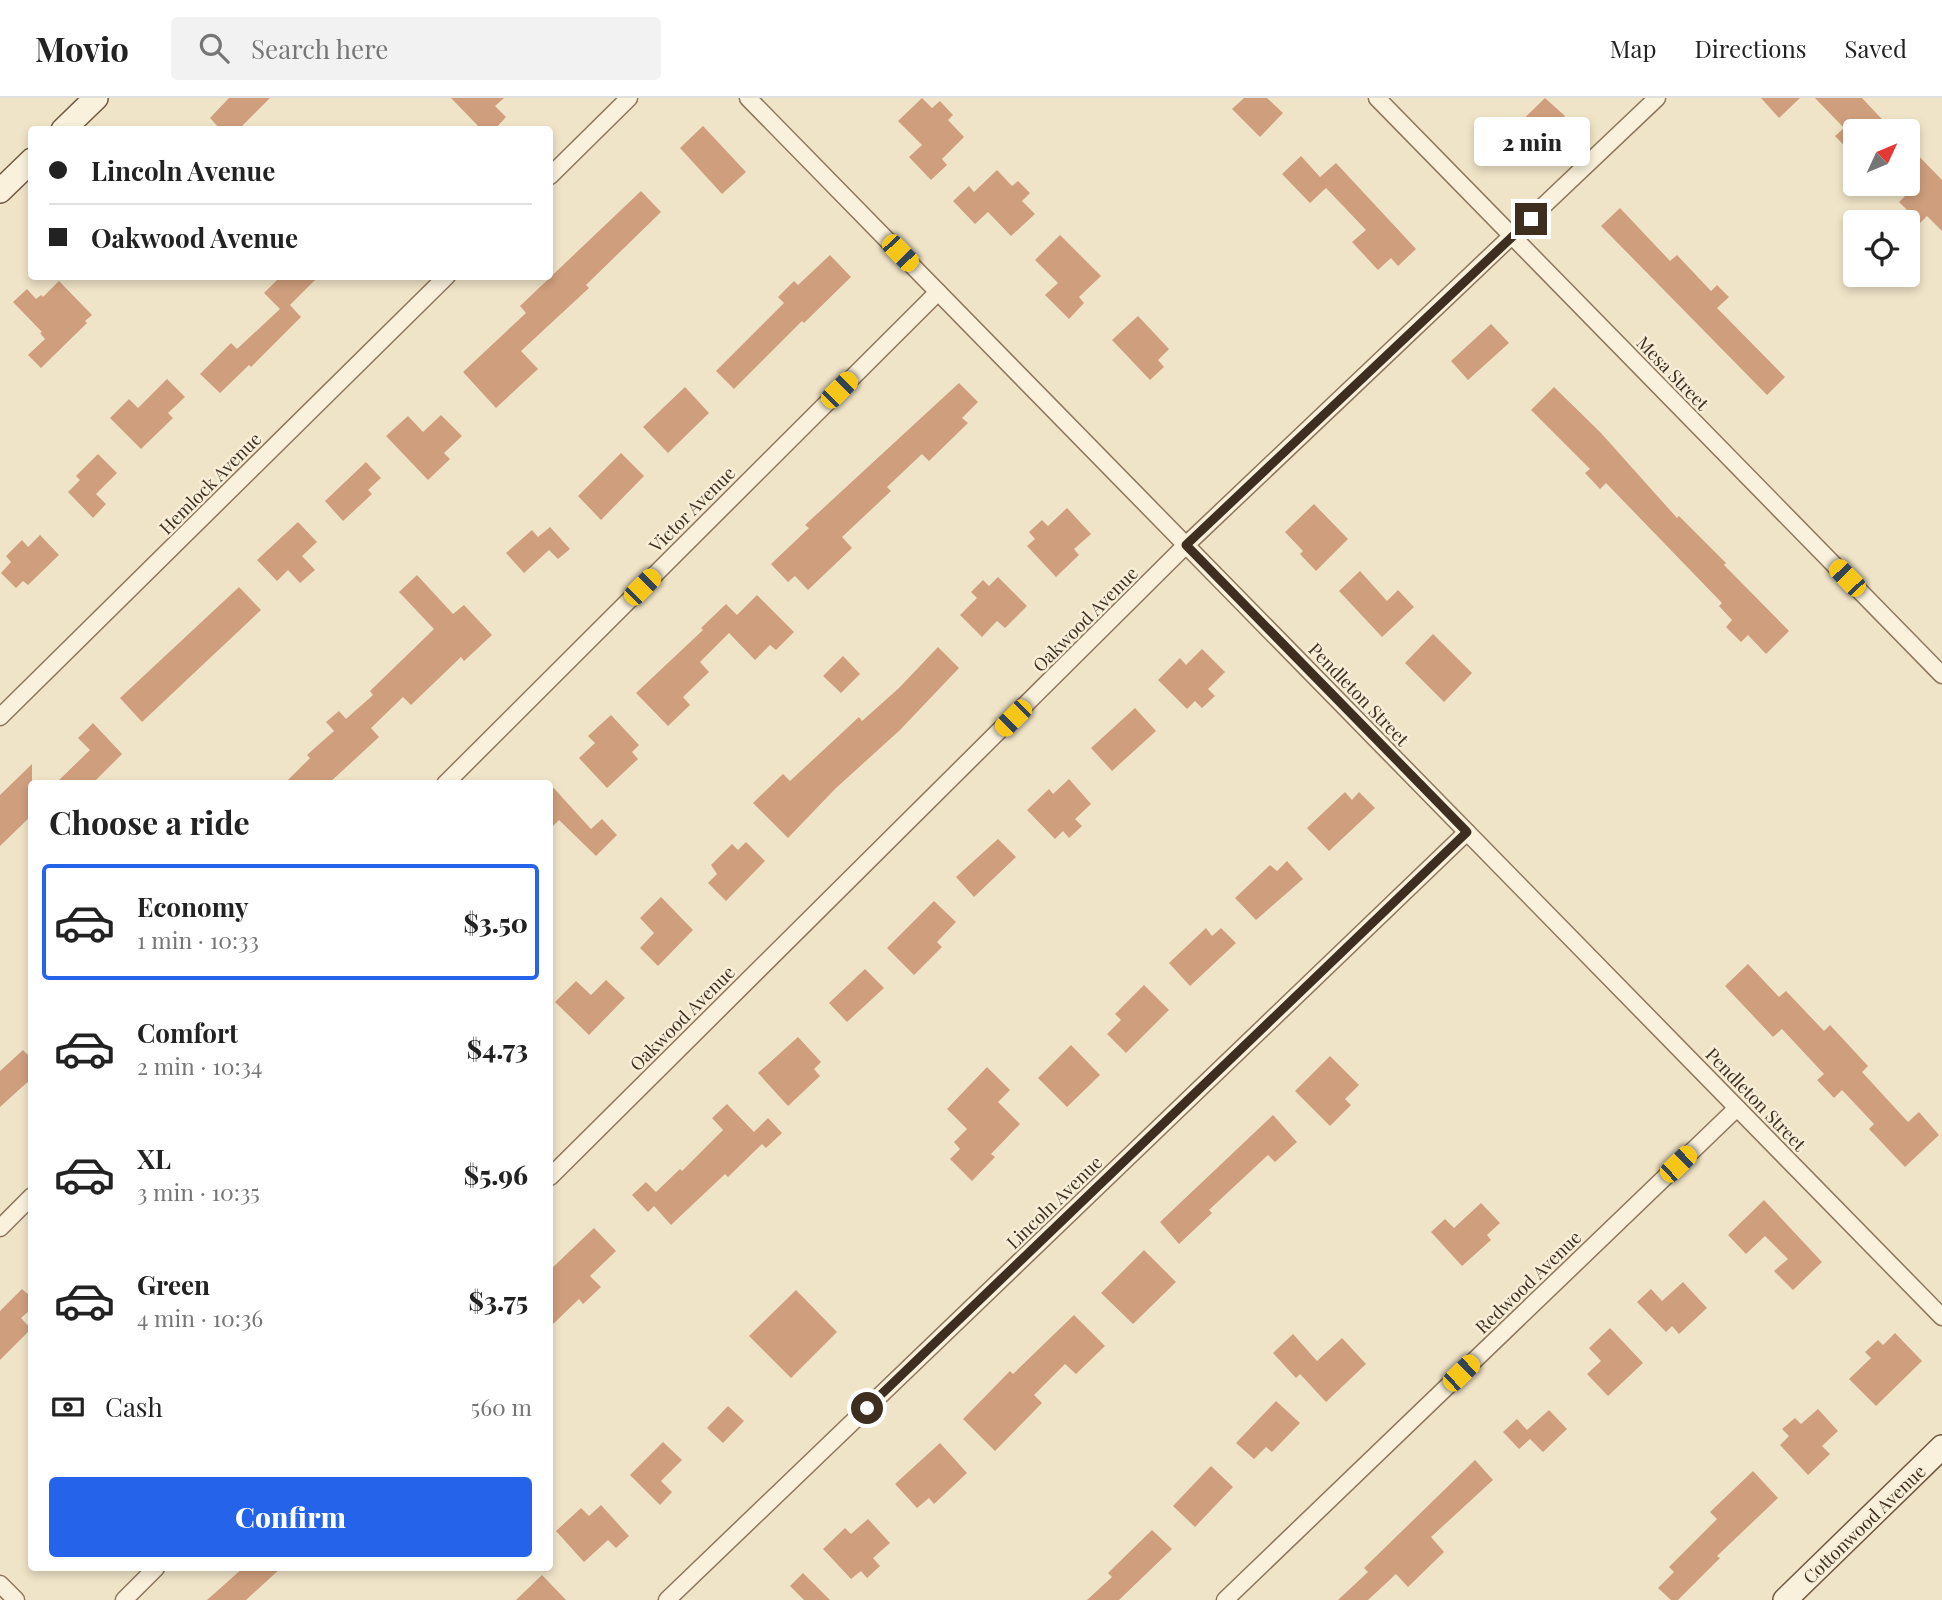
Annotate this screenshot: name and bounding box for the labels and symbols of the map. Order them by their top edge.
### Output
callout: 2 min [1473,117,1589,166]
north arrow [1843,119,1920,196]
route end [1515,203,1547,235]
car [878,231,923,275]
street label: Mesa Street [1632,331,1715,416]
car [817,368,862,412]
street label: Hemlock Avenue [154,427,266,539]
street label: Victor Avenue [643,461,740,558]
car [1825,556,1870,600]
street label: Oakwood Avenue [1027,561,1143,677]
car [620,565,665,609]
street label: Pendleton Street [1304,637,1415,751]
car [991,696,1036,740]
street label: Oakwood Avenue [624,960,740,1076]
street label: Pendleton Street [1701,1042,1812,1156]
car [1656,1142,1701,1186]
street label: Lincoln Avenue [1001,1150,1107,1254]
street label: Redwood Avenue [1470,1225,1586,1339]
car [1439,1351,1484,1395]
route start [851,1392,883,1424]
street label: Cottonwood Avenue [1797,1459,1931,1589]

